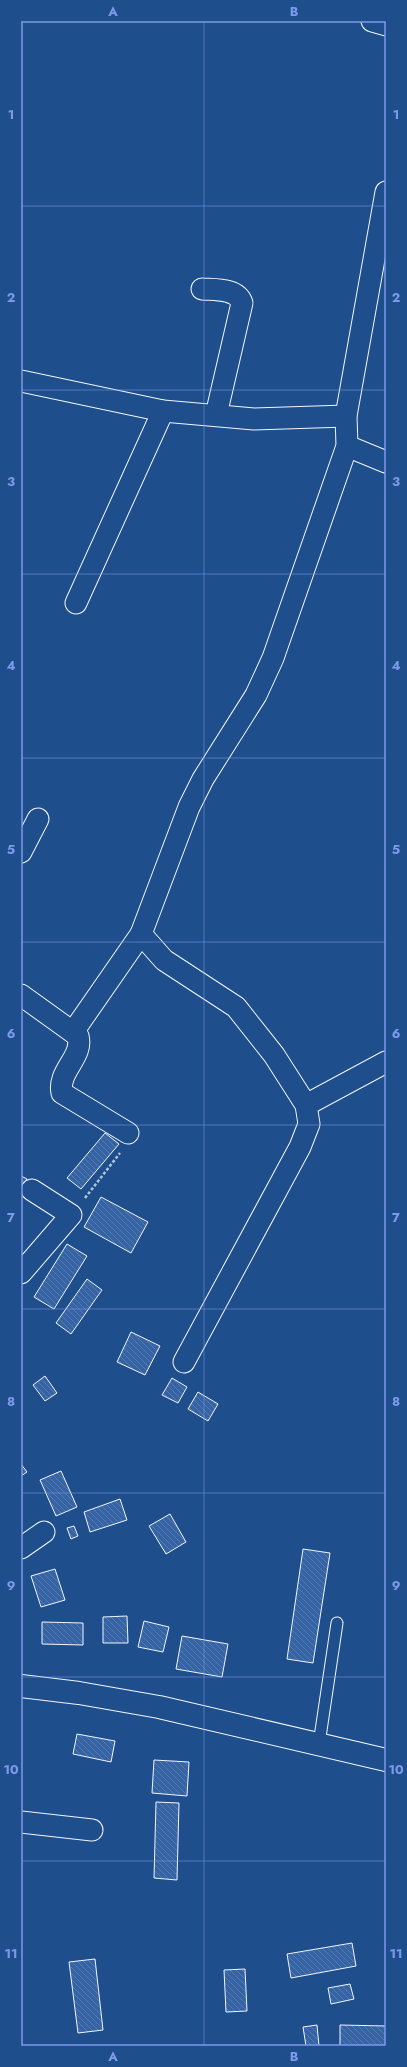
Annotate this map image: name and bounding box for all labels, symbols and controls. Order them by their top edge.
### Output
text: A [107,2,118,21]
text: B [290,2,299,21]
text: 1 [8,105,14,124]
text: 1 [393,105,399,124]
text: 2 [7,288,15,307]
text: 2 [392,288,400,307]
text: 3 [7,472,15,491]
text: 3 [392,472,400,491]
text: 4 [6,656,16,675]
text: 4 [391,656,401,675]
text: 5 [7,840,15,859]
text: 5 [392,840,400,859]
text: 6 [7,1024,16,1043]
text: 6 [392,1024,401,1043]
text: 7 [7,1208,15,1227]
text: 7 [392,1208,400,1227]
text: 8 [7,1392,15,1411]
text: 8 [392,1392,400,1411]
text: 9 [7,1576,16,1595]
text: 9 [392,1576,401,1595]
text: 10 [3,1760,19,1779]
text: 10 [388,1760,404,1779]
text: 11 [4,1944,18,1963]
text: 11 [389,1944,403,1963]
text: A [107,2047,118,2066]
text: B [290,2047,299,2066]

